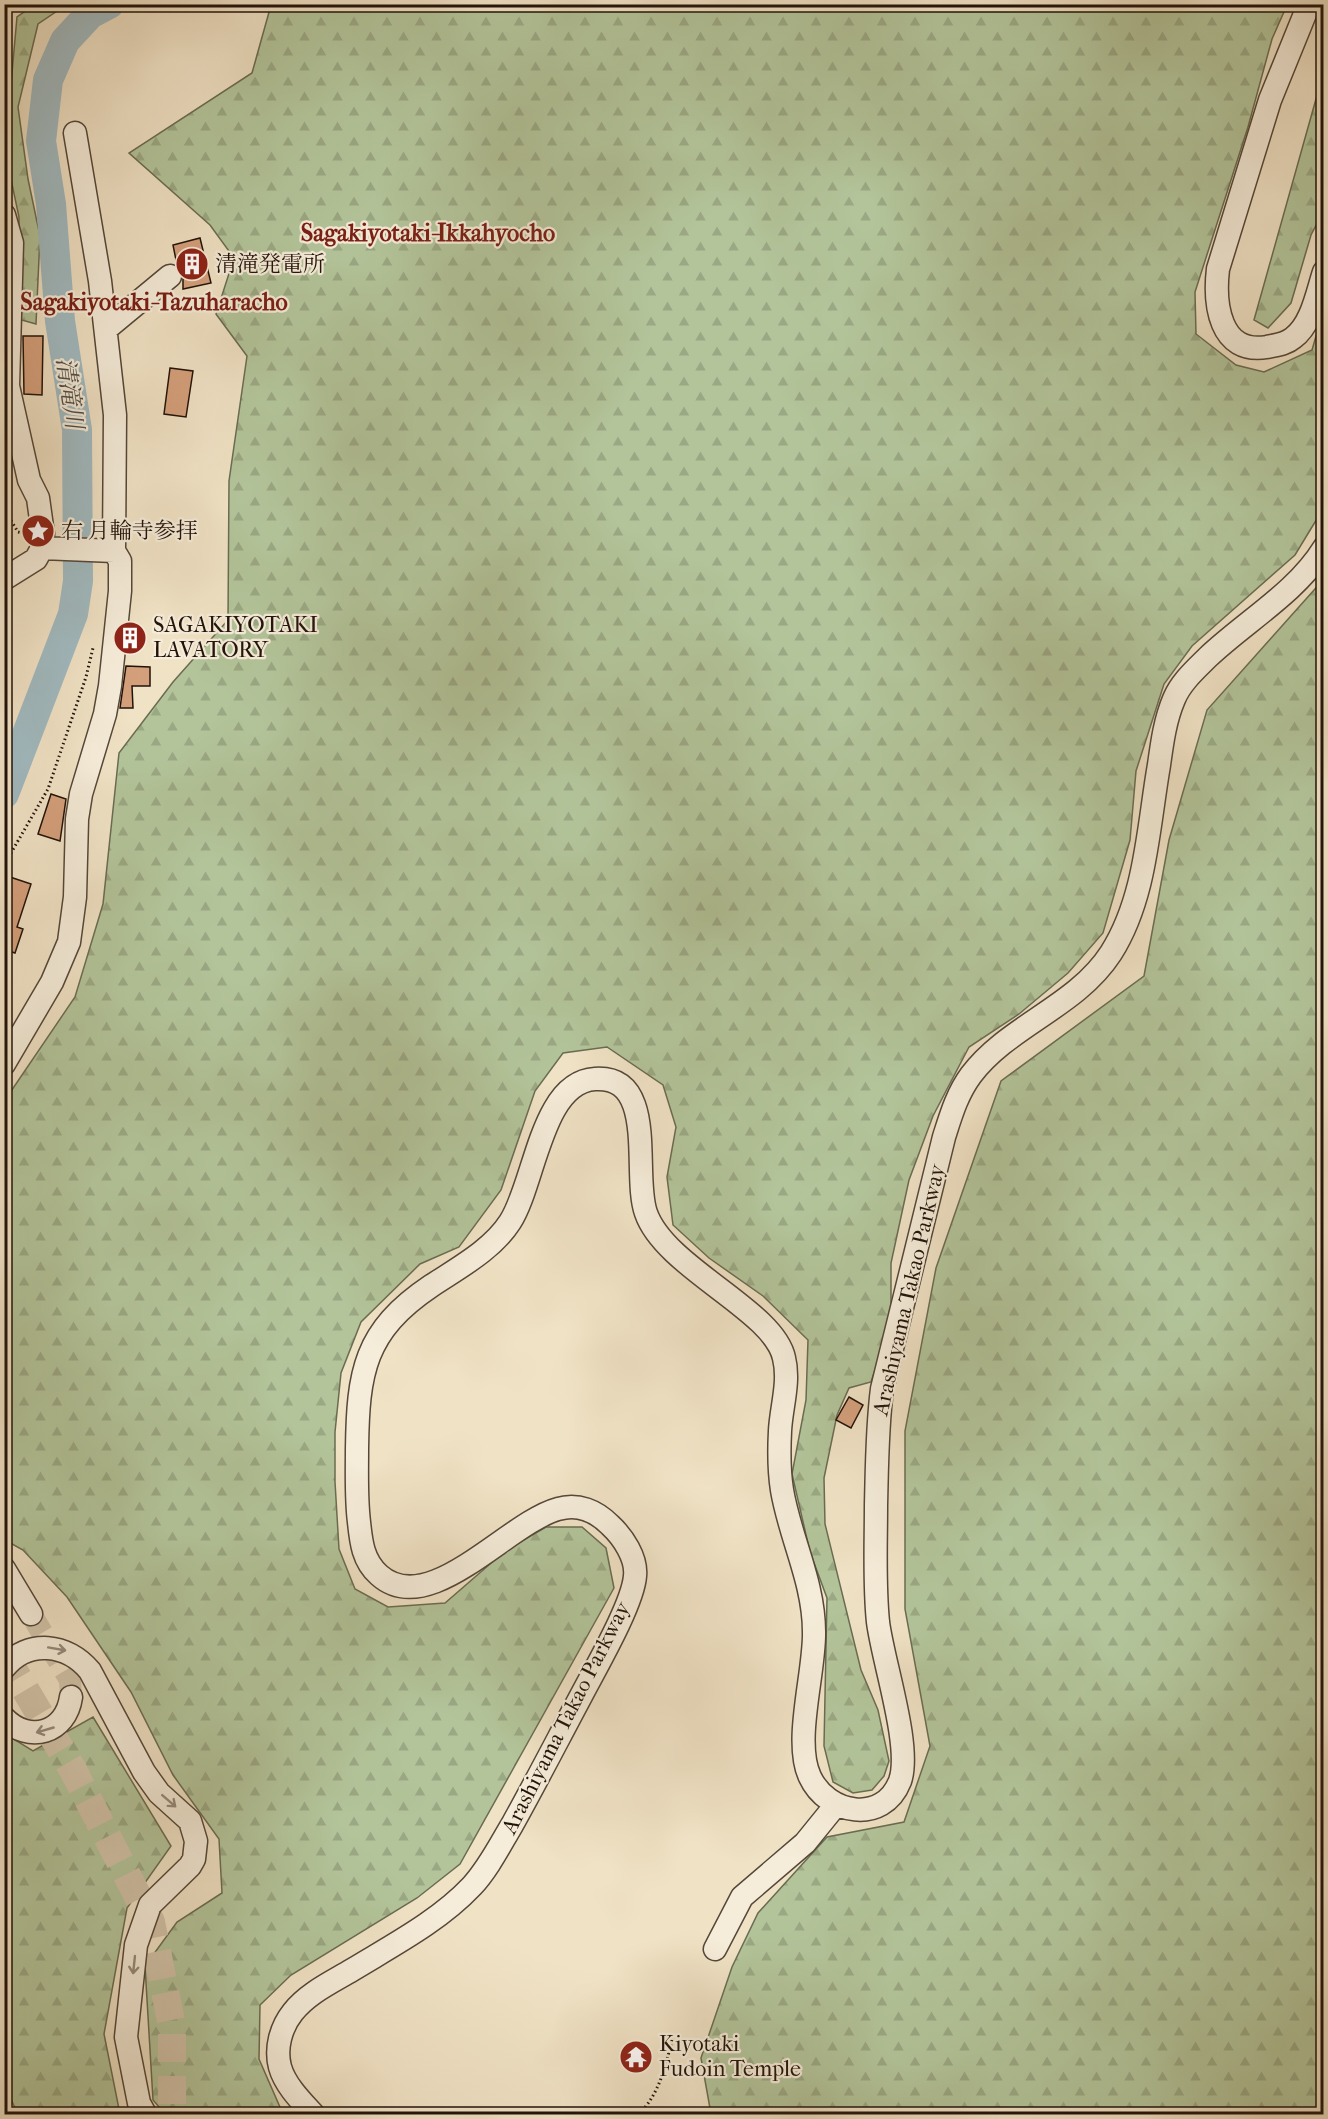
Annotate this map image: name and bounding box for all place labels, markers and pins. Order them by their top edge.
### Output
building icon: 清滝発電所 [174,246,210,282]
place label: 清滝発電所 [215,251,325,277]
place icon: 右 月輪寺参拝 [20,513,56,549]
place label: 右 月輪寺参拝 [61,518,198,544]
place label: SAGAKIYOTAKI LAVATORY [153,612,318,663]
building icon: SAGAKIYOTAKI LAVATORY [112,620,148,656]
place label: Kiyotaki Fudoin Temple [659,2031,801,2082]
temple icon: Kiyotaki Fudoin Temple [618,2039,654,2075]

